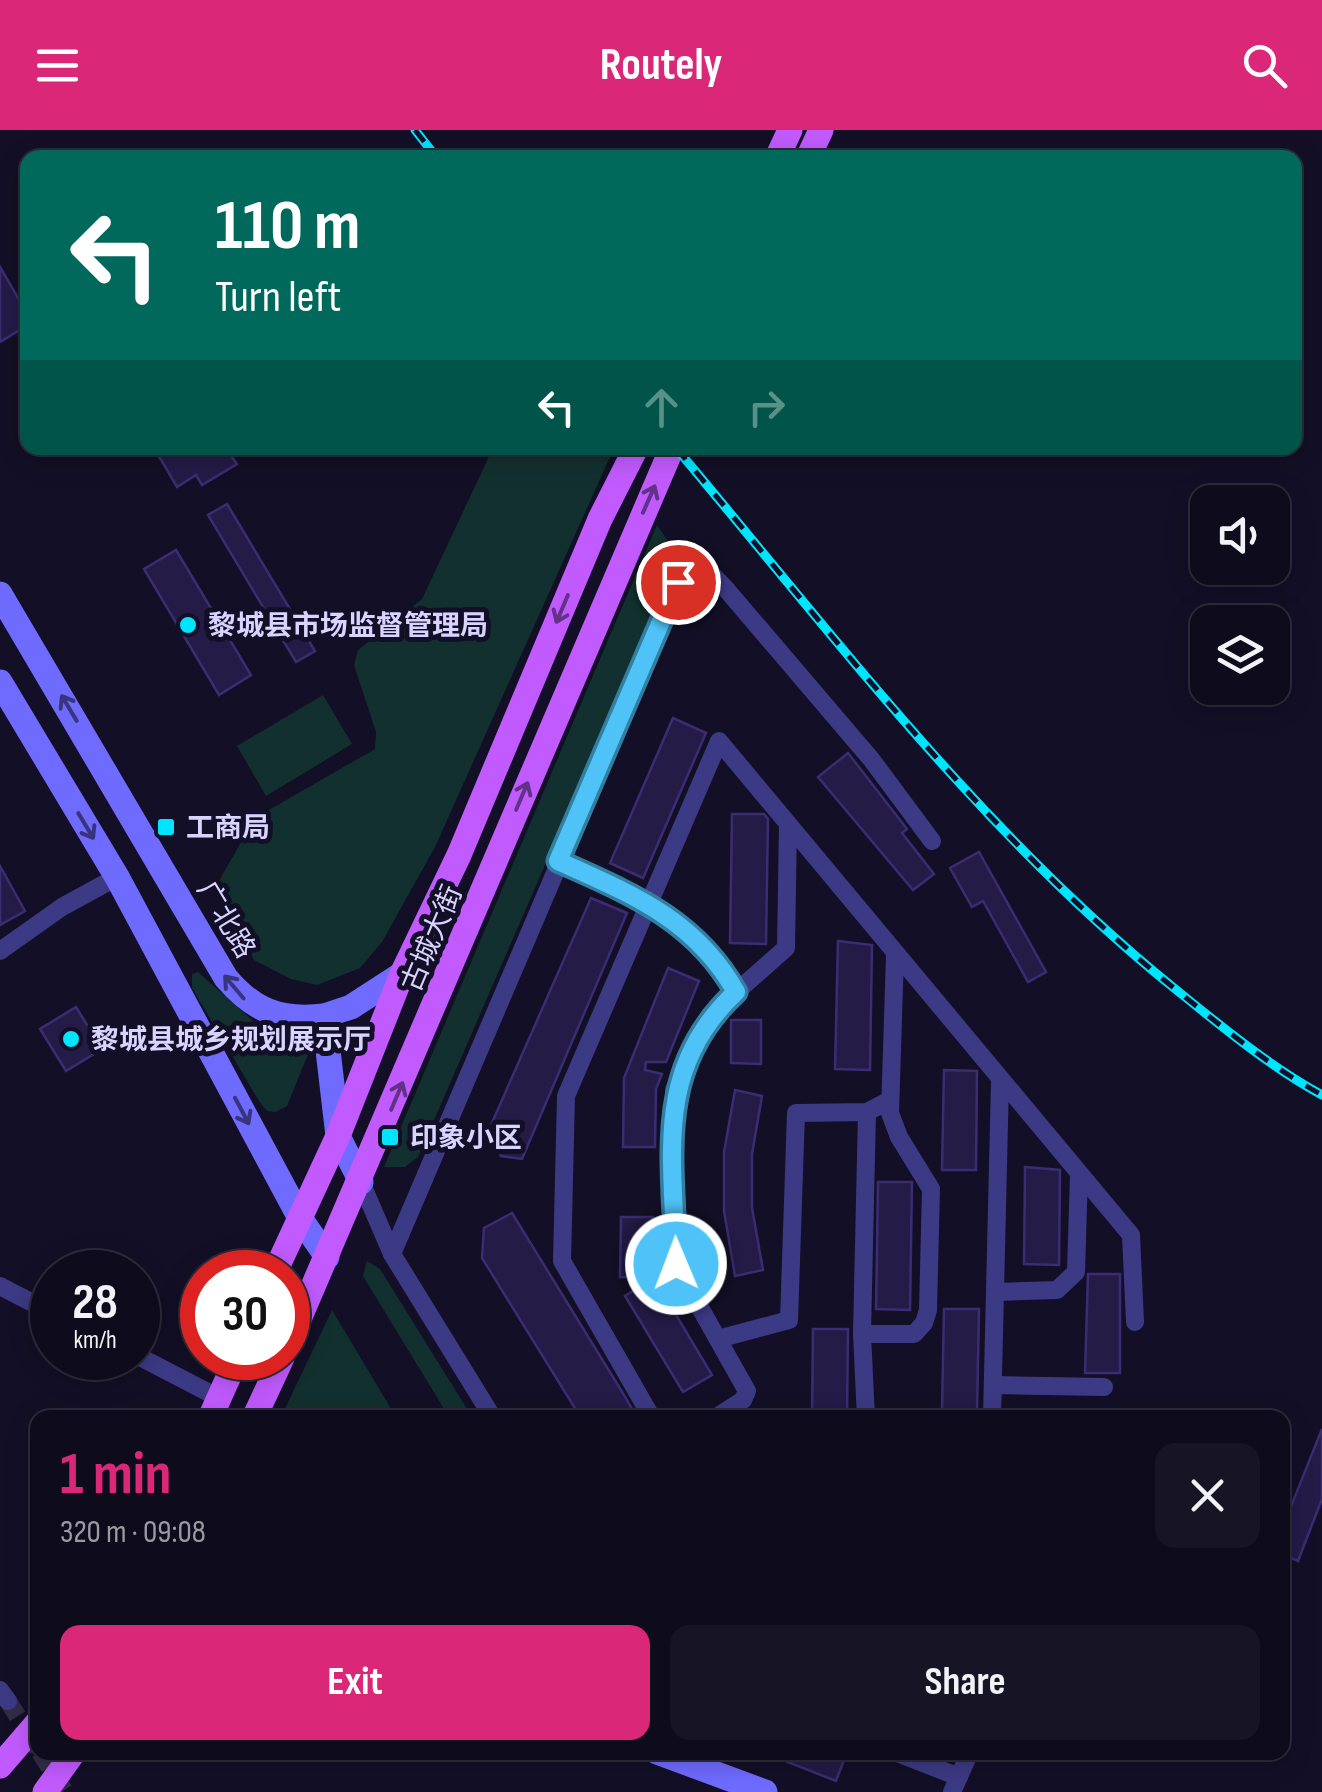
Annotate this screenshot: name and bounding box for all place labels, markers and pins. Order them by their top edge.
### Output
pin [636,540,721,625]
place label: 黎城县市场监督管理局 [208,610,488,643]
marker: 黎城县市场监督管理局 [177,614,199,636]
place label: 工商局 [186,812,270,845]
marker: 工商局 [155,816,177,838]
place label: 黎城县城乡规划展示厅 [91,1024,371,1057]
marker: 黎城县城乡规划展示厅 [60,1028,82,1050]
place label: 印象小区 [410,1122,522,1155]
marker: 印象小区 [379,1126,401,1148]

